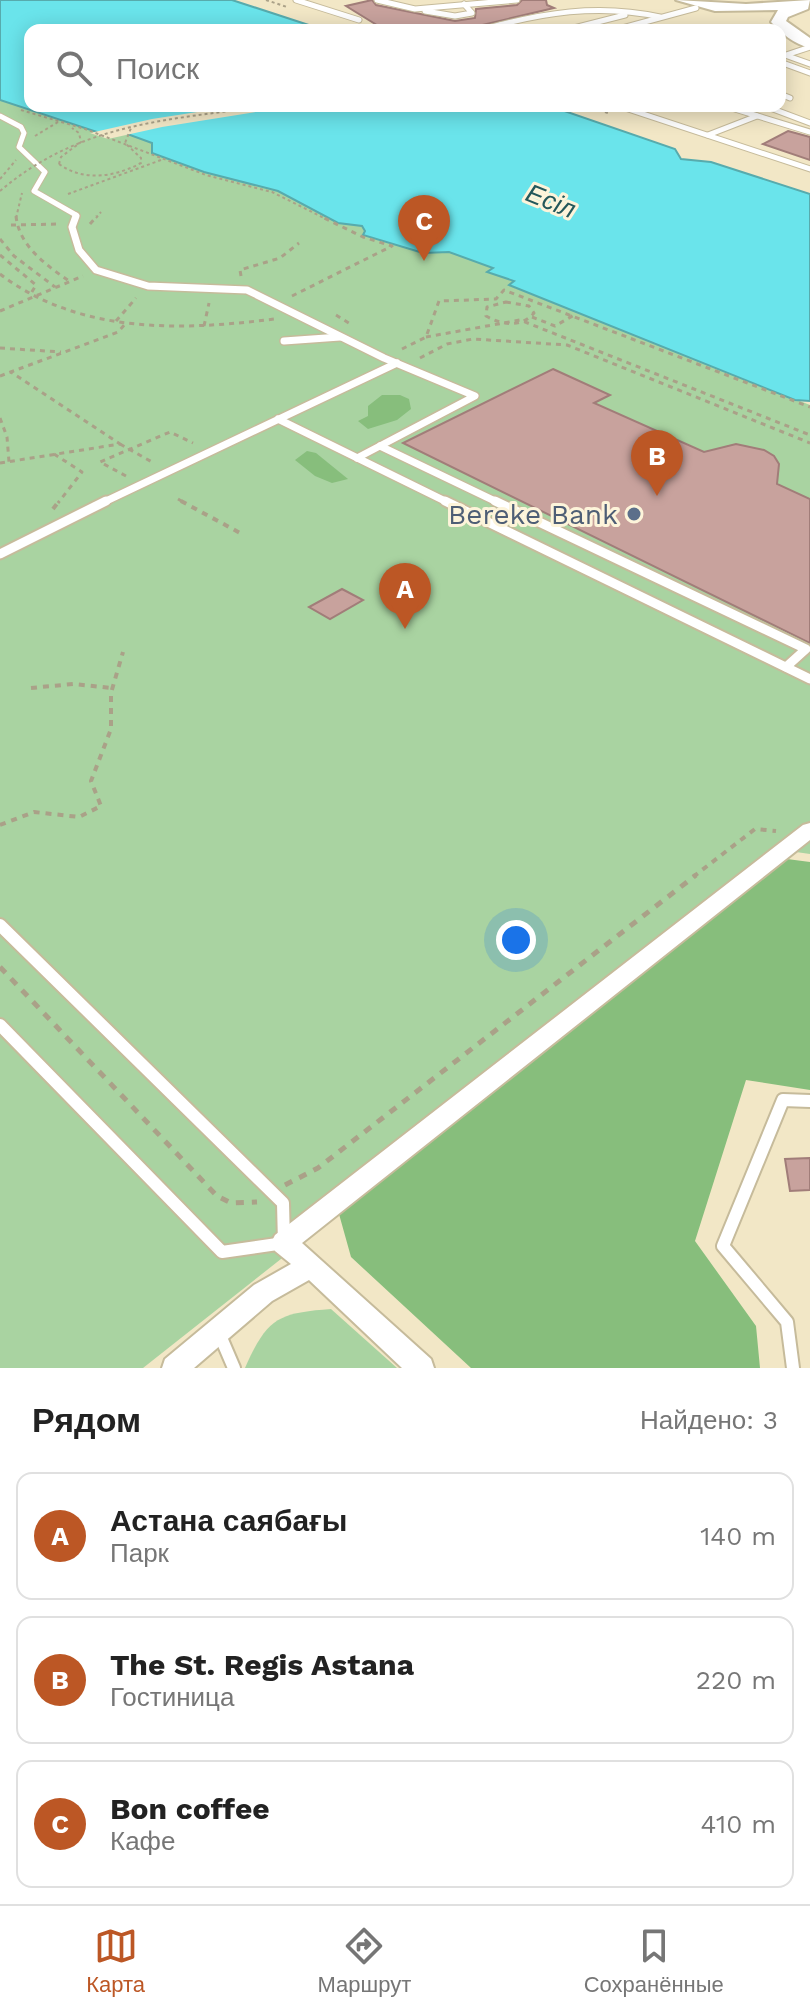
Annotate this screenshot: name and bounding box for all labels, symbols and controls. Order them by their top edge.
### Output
search box [24,24,786,112]
icon: search [52,46,96,90]
text: Поиск [116,51,199,86]
water label: Есіл [522,178,580,225]
pin: C [398,195,450,261]
pin: B [631,430,683,496]
place label: Bereke Bank [448,498,618,531]
marker: Bereke Bank [625,505,643,523]
pin: A [379,563,431,629]
your location [496,920,536,960]
text: Рядом [32,1400,141,1440]
text: Найдено: 3 [640,1405,778,1435]
text: Астана саябағы [110,1503,347,1538]
text: A [51,1521,69,1551]
text: 140 m [700,1521,776,1551]
text: Парк [110,1538,169,1568]
text: The St. Regis Astana [110,1647,414,1682]
text: B [51,1665,69,1695]
text: 220 m [696,1665,776,1695]
text: Гостиница [110,1682,234,1712]
text: Bon coffee [110,1791,270,1826]
text: C [51,1809,69,1839]
text: 410 m [701,1809,776,1839]
text: Кафе [110,1826,175,1856]
tab: Карта [86,1924,145,1998]
tab: Маршрут [318,1924,411,1998]
tab: Сохранённые [584,1924,724,1998]

